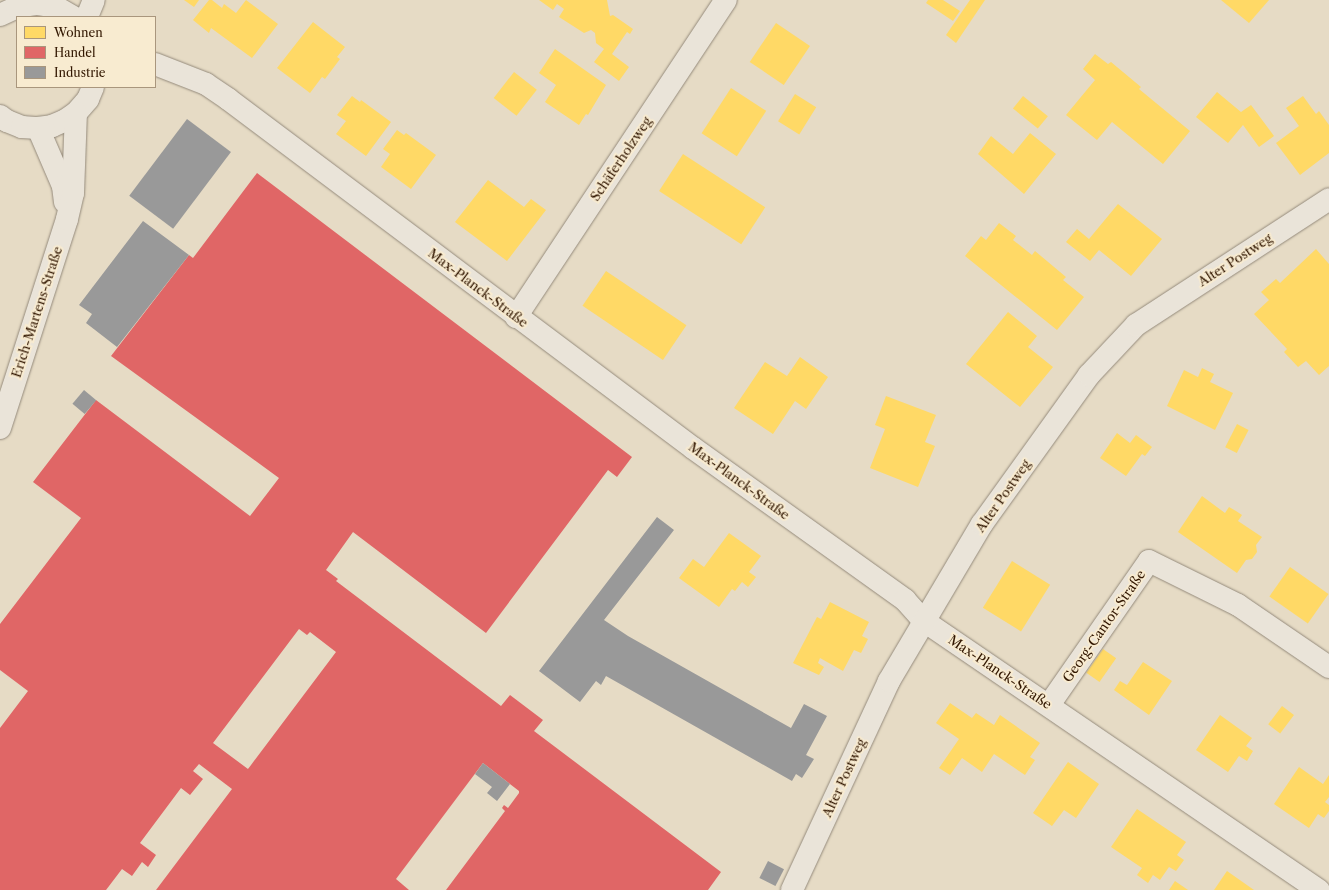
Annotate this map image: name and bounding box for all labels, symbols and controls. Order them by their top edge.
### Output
legend [16,16,156,88]
text: Wohnen [54,25,103,40]
text: Handel [54,45,96,60]
text: Industrie [54,65,106,80]
street label: Schäferholzweg [587,114,655,204]
street label: Alter Postweg [1195,230,1275,290]
street label: Erich-Martens-Straße [8,244,66,380]
street label: Max-Planck-Straße [425,245,531,331]
street label: Max-Planck-Straße [685,439,793,523]
street label: Alter Postweg [972,457,1034,535]
street label: Georg-Cantor-Straße [1059,567,1149,685]
street label: Max-Planck-Straße [945,632,1055,712]
street label: Alter Postweg [819,736,869,820]

